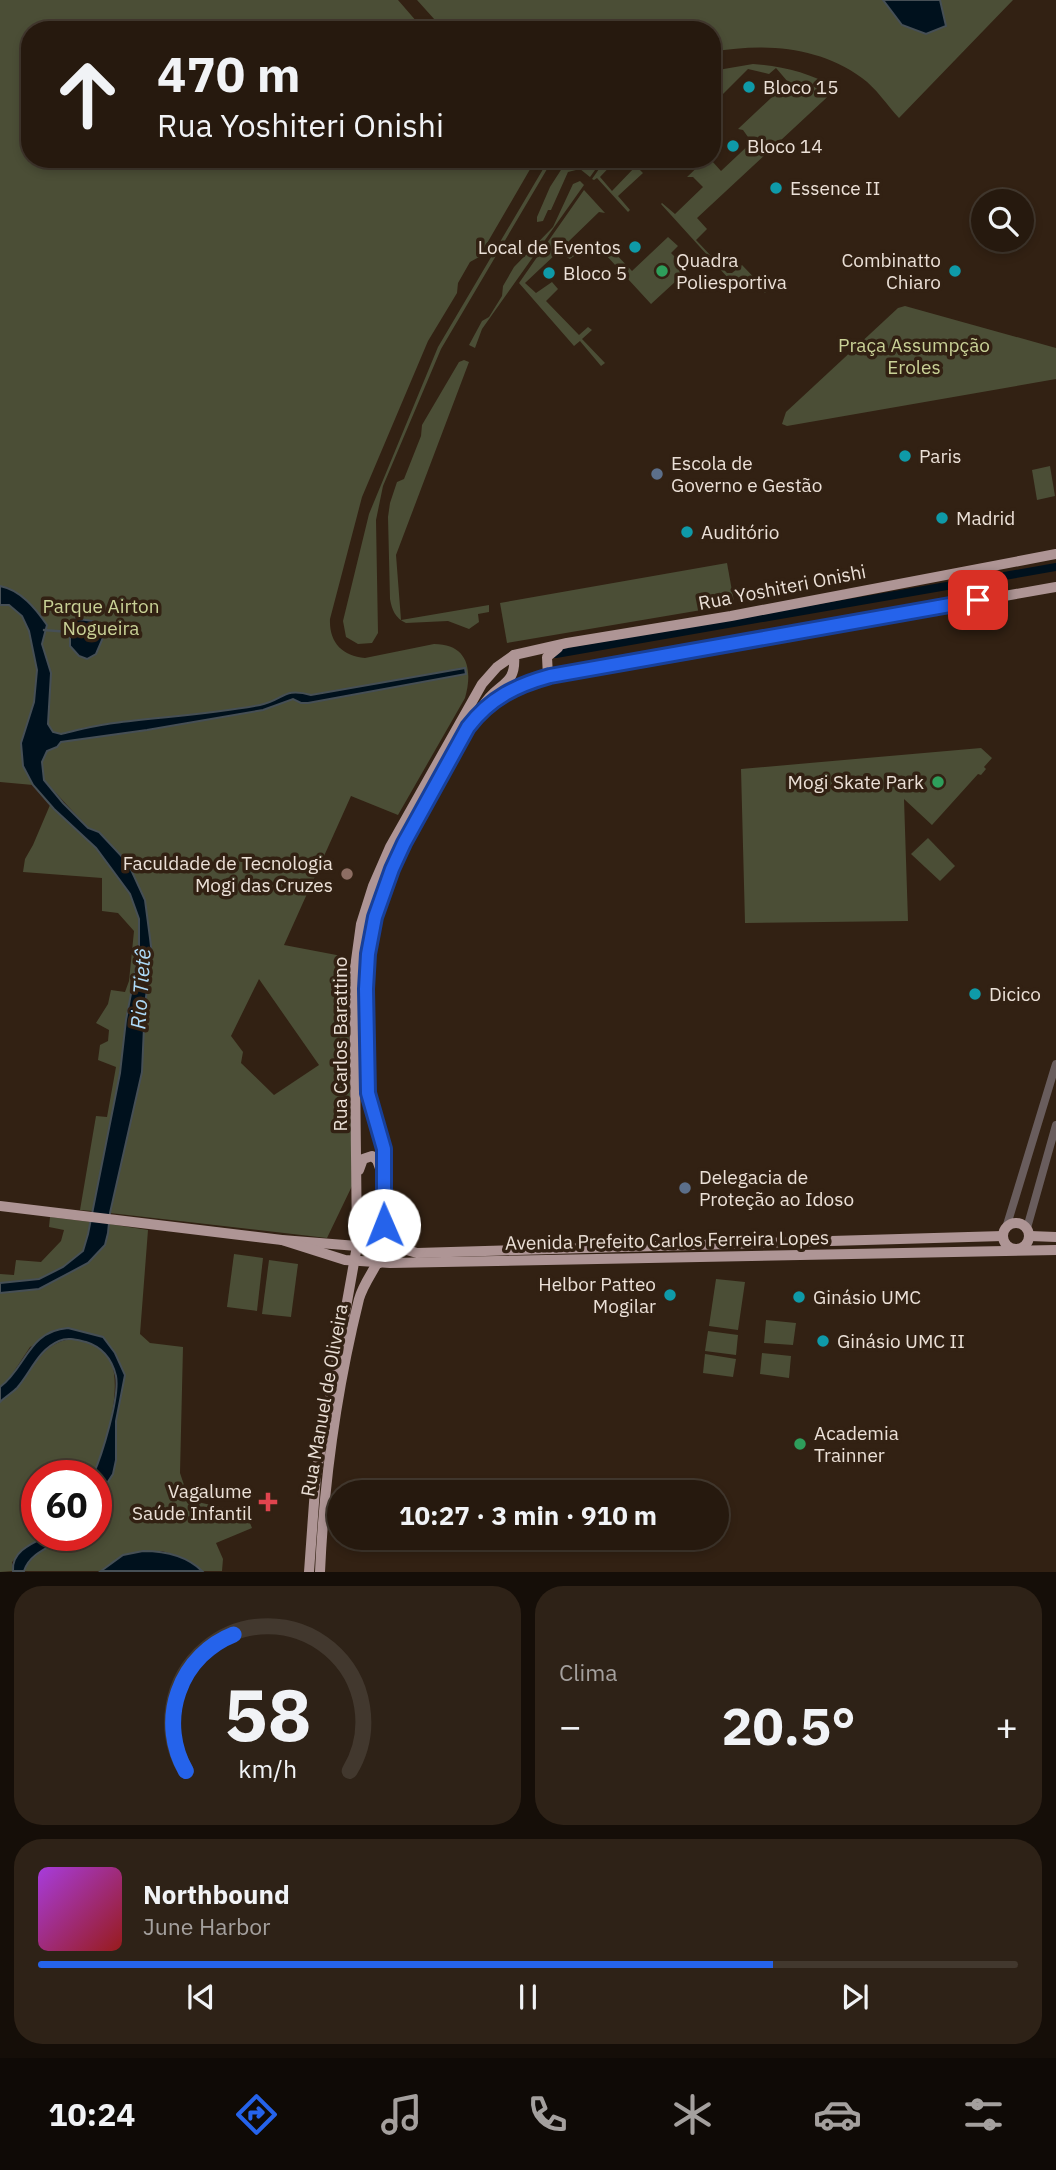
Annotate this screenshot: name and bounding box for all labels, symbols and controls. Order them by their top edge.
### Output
text: 470 m [157,42,301,105]
icon: ahead [42,49,133,140]
place label: Bloco 15 [763,75,839,99]
marker: Bloco 15 [741,79,757,95]
text: Rua Yoshiteri Onishi [157,104,444,146]
place label: Bloco 14 [747,134,823,158]
marker: Bloco 14 [725,138,741,154]
place label: Essence II [790,176,880,200]
marker: Essence II [768,180,784,196]
map controls [971,189,1034,252]
button: search [971,189,1034,252]
place label: Local de Eventos [478,235,621,259]
marker: Local de Eventos [627,239,643,255]
place label: Quadra Poliesportiva [676,248,787,294]
place label: Combinatto Chiaro [842,248,941,294]
place label: Bloco 5 [563,261,627,285]
marker: Quadra Poliesportiva [654,263,670,279]
marker: Combinatto Chiaro [947,263,963,279]
marker: Bloco 5 [541,265,557,281]
park label: Praça Assumpção Eroles [838,333,990,379]
place label: Paris [919,444,961,468]
marker: Paris [897,448,913,464]
place label: Escola de Governo e Gestão [671,451,822,497]
marker: Escola de Governo e Gestão [649,466,665,482]
place label: Madrid [956,506,1015,530]
marker: Madrid [934,510,950,526]
place label: Auditório [701,520,779,544]
marker: Auditório [679,524,695,540]
street label: Rua Yoshiteri Onishi [696,559,868,615]
pin [948,570,1008,630]
icon: arrive [959,581,997,619]
park label: Parque Airton Nogueira [42,594,160,640]
place label: Mogi Skate Park [788,770,924,794]
marker: Mogi Skate Park [930,774,946,790]
place label: Faculdade de Tecnologia Mogi das Cruzes [123,851,333,897]
marker: Faculdade de Tecnologia Mogi das Cruzes [339,866,355,882]
water label: Rio Tietê [123,948,157,1030]
street label: Rua Carlos Barattino [328,957,352,1132]
place label: Dicico [989,982,1041,1006]
marker: Dicico [967,986,983,1002]
place label: Delegacia de Proteção ao Idoso [699,1165,854,1211]
marker: Delegacia de Proteção ao Idoso [677,1180,693,1196]
position arrow [347,1188,421,1262]
street label: Avenida Prefeito Carlos Ferreira Lopes [505,1225,829,1255]
place label: Helbor Patteo Mogilar [538,1272,656,1318]
place label: Ginásio UMC [813,1285,921,1309]
marker: Helbor Patteo Mogilar [662,1287,678,1303]
marker: Ginásio UMC [791,1289,807,1305]
street label: Rua Manuel de Oliveira [295,1302,353,1498]
place label: Ginásio UMC II [837,1329,965,1353]
marker: Ginásio UMC II [815,1333,831,1349]
place label: Academia Trainner [814,1421,899,1467]
marker: Academia Trainner [792,1436,808,1452]
speed limit sign: 60 [21,1460,112,1551]
place label: Vagalume Saúde Infantil [132,1479,252,1525]
marker: Vagalume Saúde Infantil [258,1492,278,1512]
text: 10:27 · 3 min · 910 m [399,1498,657,1532]
text: Clima [559,1657,618,1687]
text: 58 [224,1667,311,1762]
text: 20.5° [721,1692,856,1759]
text: − [559,1701,582,1750]
text: + [995,1701,1018,1750]
text: km/h [238,1752,297,1785]
text: Northbound [143,1877,290,1911]
text: June Harbor [143,1911,271,1941]
icon: previous [182,1978,220,2016]
icon: pause [509,1978,547,2016]
icon: next [836,1978,874,2016]
icon: directions [232,2090,281,2139]
icon: music [377,2090,426,2139]
icon: phone [523,2090,572,2139]
icon: climate [668,2090,717,2139]
icon: car [813,2090,862,2139]
icon: filters [959,2090,1008,2139]
text: 10:24 [48,2093,136,2135]

